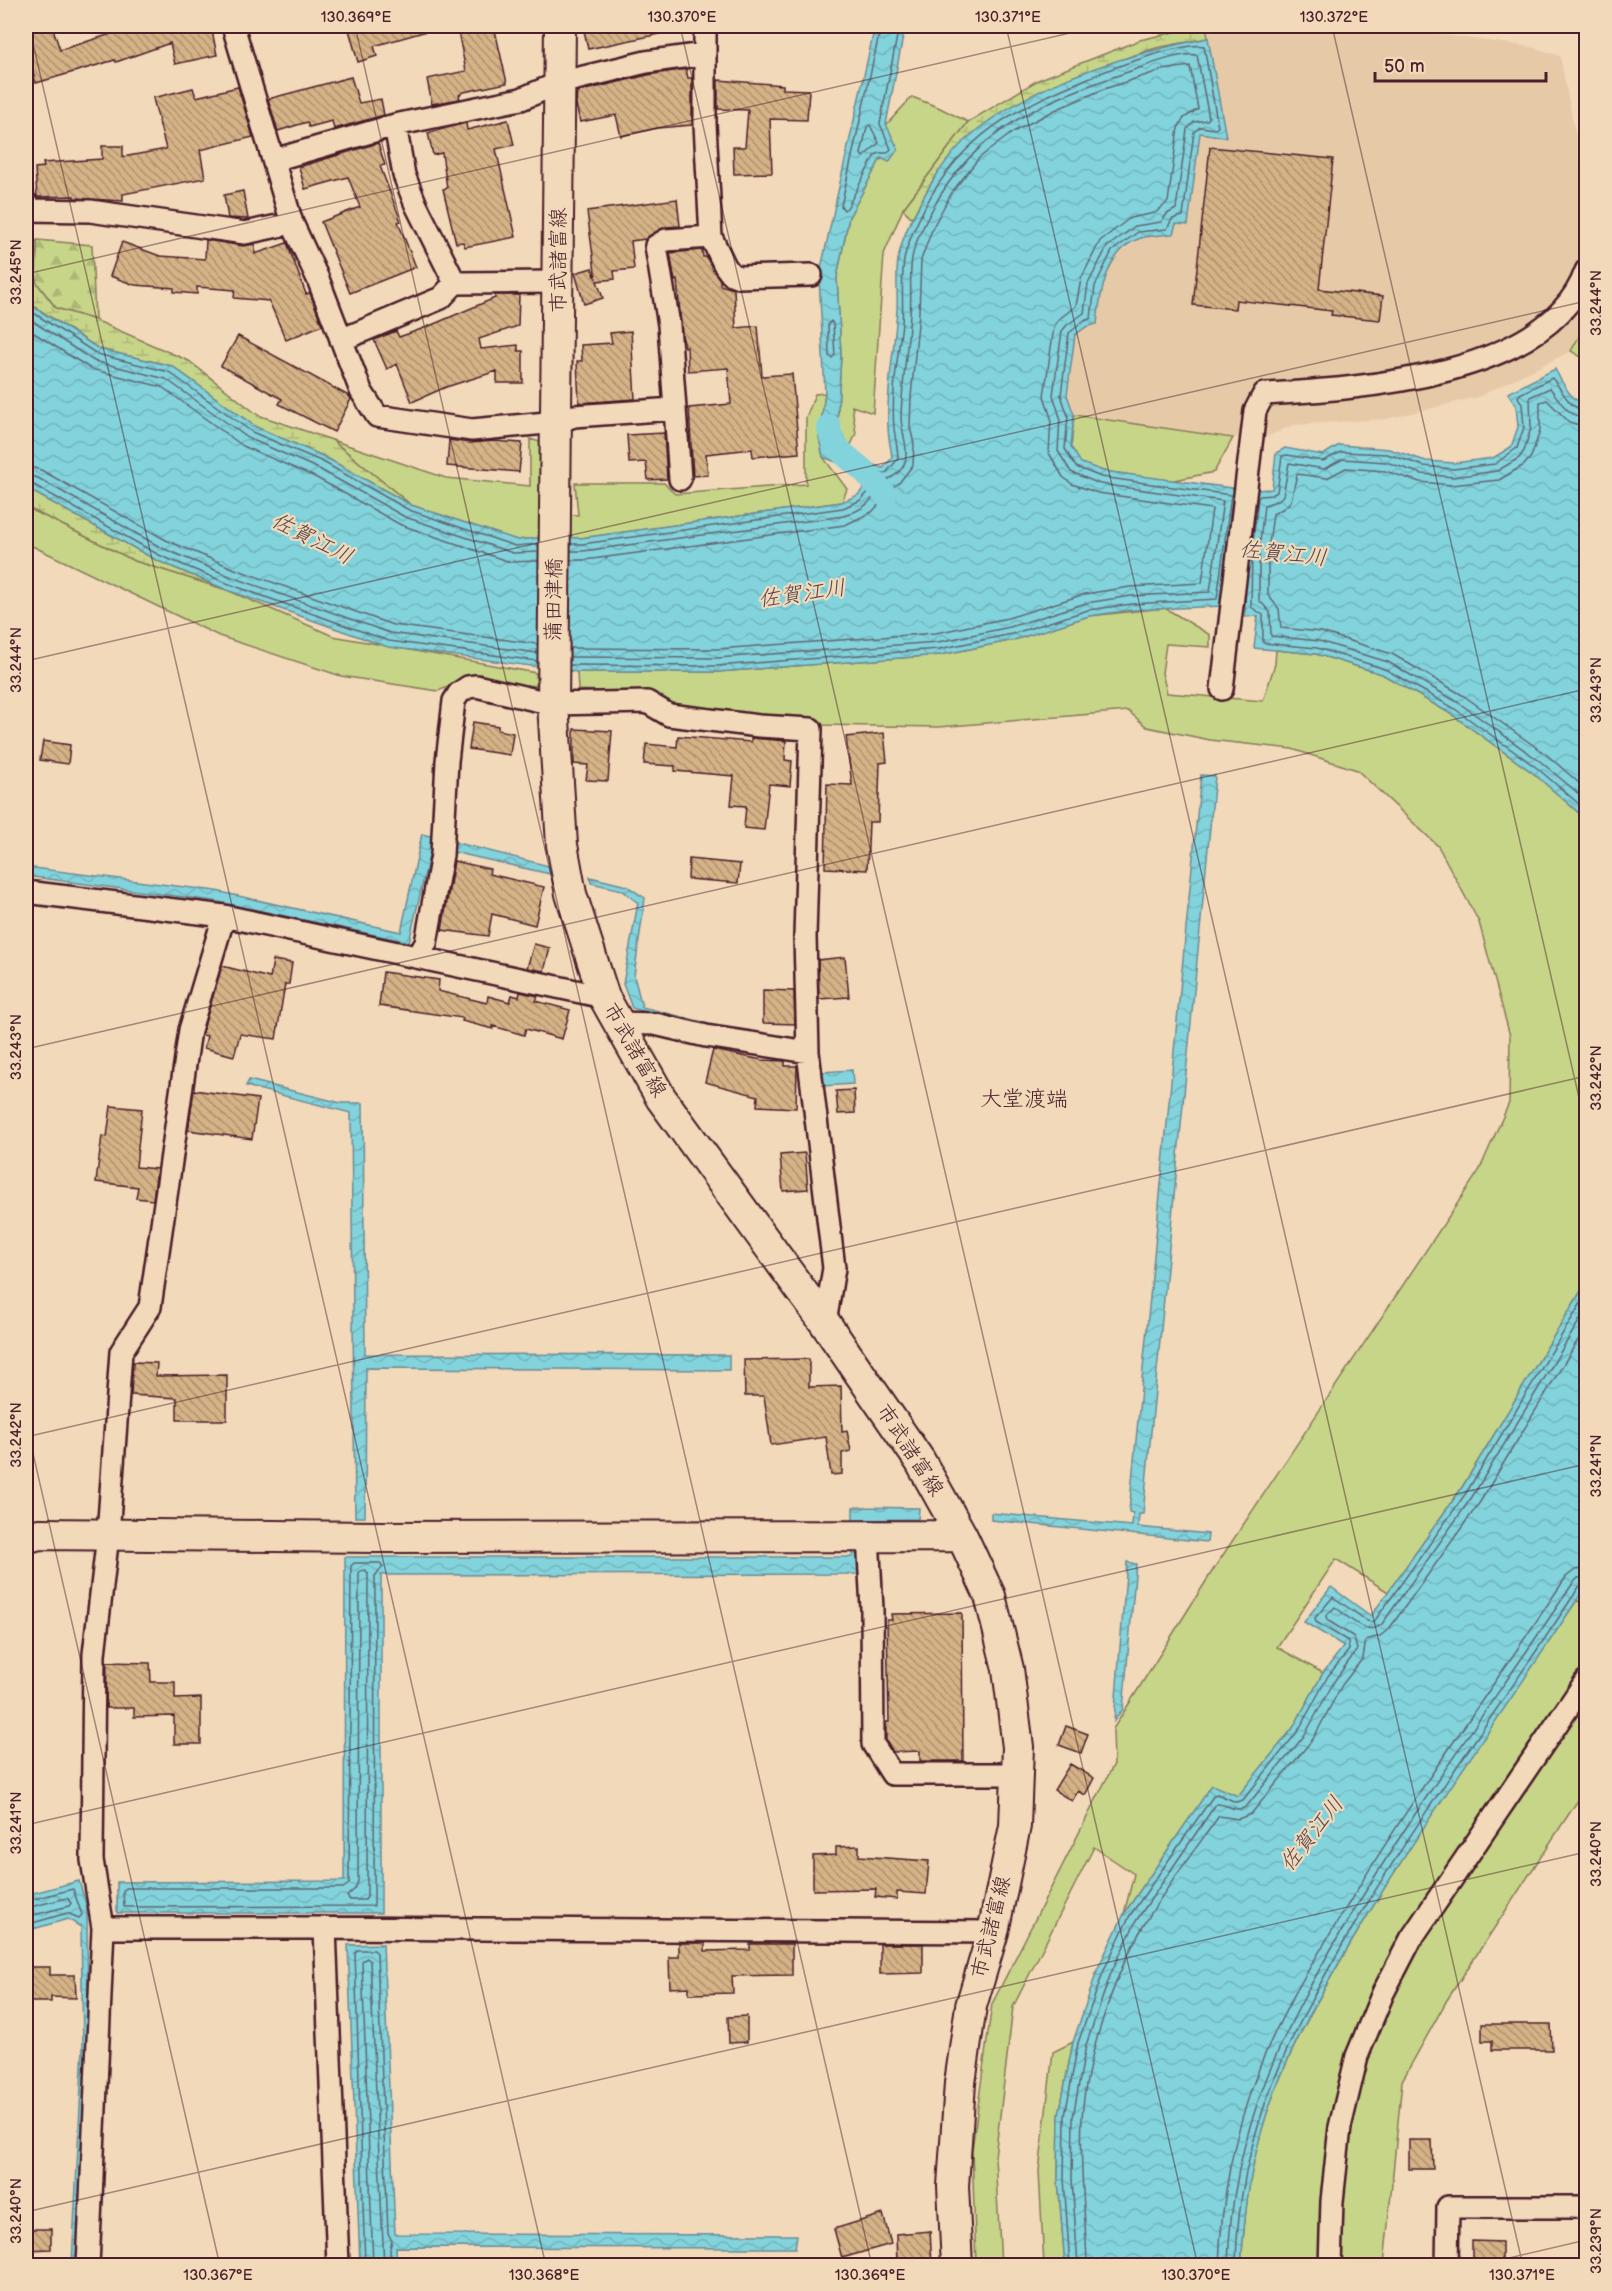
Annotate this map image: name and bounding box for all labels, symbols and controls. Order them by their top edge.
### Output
text: 130.369°E [321,8,391,27]
text: 130.370°E [648,8,717,27]
text: 130.371°E [975,8,1041,27]
text: 130.372°E [1300,8,1368,27]
scale bar [1375,45,1546,83]
text: 50 m [1384,56,1425,77]
street label: 市武諸富線 [546,208,571,313]
text: 33.245°N [7,239,26,305]
text: 33.244°N [1587,270,1606,336]
water label: 佐賀江川 [267,507,357,571]
water label: 佐賀江川 [1238,536,1328,572]
street label: 蒲田津橋 [541,558,567,642]
water label: 佐賀江川 [757,575,847,613]
text: 33.244°N [7,627,26,693]
text: 33.243°N [1587,657,1606,723]
street label: 市武諸富線 [598,998,672,1102]
text: 33.243°N [7,1014,26,1080]
text: 33.242°N [1587,1045,1606,1111]
district label: 大堂渡端 [980,1086,1068,1113]
street label: 市武諸富線 [871,1399,949,1501]
text: 33.242°N [7,1402,26,1468]
text: 33.241°N [1587,1434,1606,1498]
text: 33.241°N [7,1791,26,1855]
water label: 佐賀江川 [1274,1791,1350,1877]
text: 33.240°N [1587,1821,1606,1887]
street label: 市武諸富線 [966,1873,1016,1981]
text: 33.240°N [7,2178,26,2244]
text: 33.239°N [1587,2208,1606,2274]
text: 130.367°E [183,2266,253,2285]
text: 130.368°E [509,2266,579,2285]
text: 130.369°E [835,2266,905,2285]
text: 130.370°E [1162,2266,1231,2285]
text: 130.371°E [1489,2266,1555,2285]

